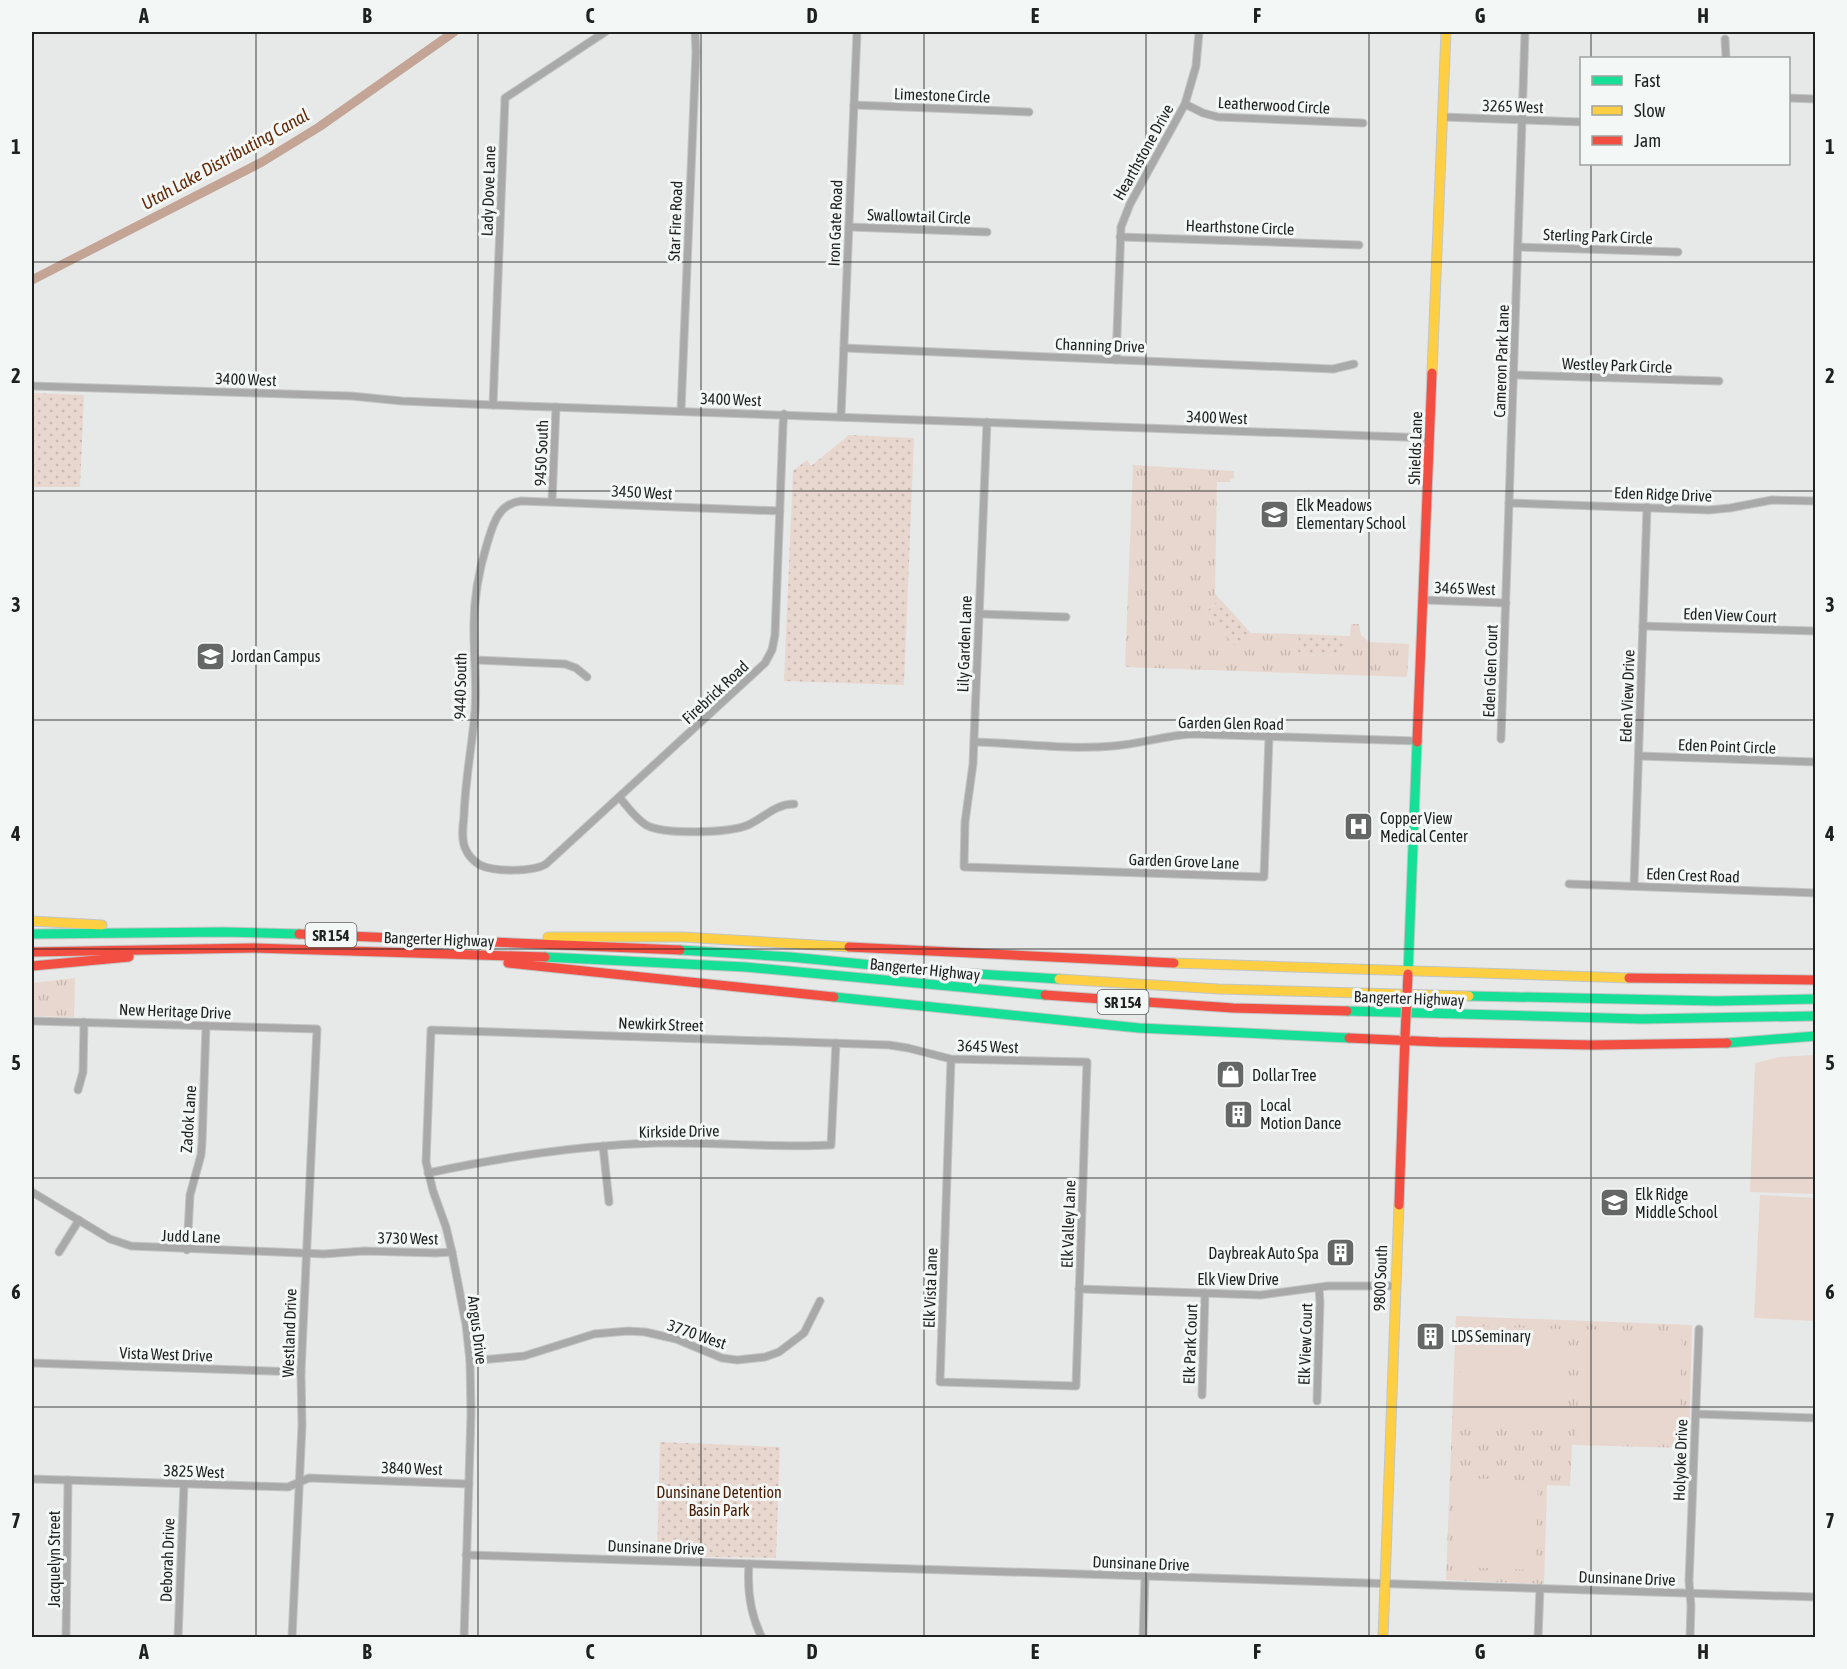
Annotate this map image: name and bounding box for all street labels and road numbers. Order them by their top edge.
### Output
street label: Limestone Circle [894,84,990,106]
street label: Leatherwood Circle [1217,93,1331,117]
street label: 3265 West [1482,96,1544,116]
street label: Hearthstone Drive [1109,101,1177,203]
street label: Lady Dove Lane [477,145,500,237]
street label: Iron Gate Road [824,179,846,267]
street label: Star Fire Road [665,180,685,262]
street label: Swallowtail Circle [867,205,971,227]
street label: Hearthstone Circle [1185,216,1295,238]
street label: Sterling Park Circle [1543,225,1653,248]
street label: Cameron Park Lane [1490,304,1512,418]
street label: Channing Drive [1055,334,1145,357]
street label: Westley Park Circle [1561,354,1672,377]
street label: 3400 West [215,369,277,389]
street label: 3400 West [700,389,762,409]
street label: 3400 West [1186,407,1248,427]
street label: Shields Lane [1405,411,1425,485]
street label: 9450 South [531,419,551,487]
street label: 3450 West [611,481,673,503]
street label: Eden Ridge Drive [1614,483,1712,506]
street label: 3465 West [1434,578,1496,598]
street label: Lily Garden Lane [953,595,976,693]
street label: Eden View Court [1683,604,1777,626]
street label: Eden Glen Court [1479,624,1501,718]
street label: Eden View Drive [1616,649,1638,743]
street label: 9440 South [450,653,470,719]
street label: Firebrick Road [678,657,752,727]
street label: Garden Glen Road [1178,713,1284,733]
street label: Eden Point Circle [1678,735,1776,757]
street label: Garden Grove Lane [1128,850,1240,872]
street label: Eden Crest Road [1646,864,1740,886]
road number: SR 154 [306,923,356,947]
street label: Bangerter Highway [383,928,495,951]
street label: Bangerter Highway [869,954,981,985]
street label: Bangerter Highway [1353,987,1465,1010]
road number: SR 154 [1098,990,1148,1014]
street label: New Heritage Drive [118,1000,231,1023]
street label: Newkirk Street [618,1014,704,1034]
street label: 3645 West [957,1036,1019,1056]
street label: Zadok Lane [177,1085,199,1153]
street label: Kirkside Drive [638,1121,720,1141]
street label: Elk Valley Lane [1057,1180,1080,1268]
street label: Judd Lane [161,1226,221,1246]
street label: 3730 West [377,1228,439,1248]
street label: 9800 South [1370,1244,1390,1312]
street label: Elk Vista Lane [920,1248,940,1328]
street label: Elk View Drive [1197,1270,1279,1288]
street label: Westland Drive [278,1288,300,1378]
street label: Angus Drive [464,1295,491,1366]
street label: Elk View Court [1295,1302,1315,1385]
street label: Elk Park Court [1180,1303,1200,1385]
street label: 3770 West [665,1316,729,1353]
street label: Vista West Drive [119,1343,213,1365]
street label: Holyoke Drive [1670,1419,1691,1501]
street label: 3840 West [381,1458,443,1478]
street label: 3825 West [163,1461,225,1481]
street label: Jacquelyn Street [45,1510,64,1607]
street label: Deborah Drive [157,1518,177,1602]
street label: Dunsinane Drive [607,1536,705,1558]
street label: Dunsinane Drive [1092,1552,1190,1574]
street label: Dunsinane Drive [1578,1567,1676,1589]

